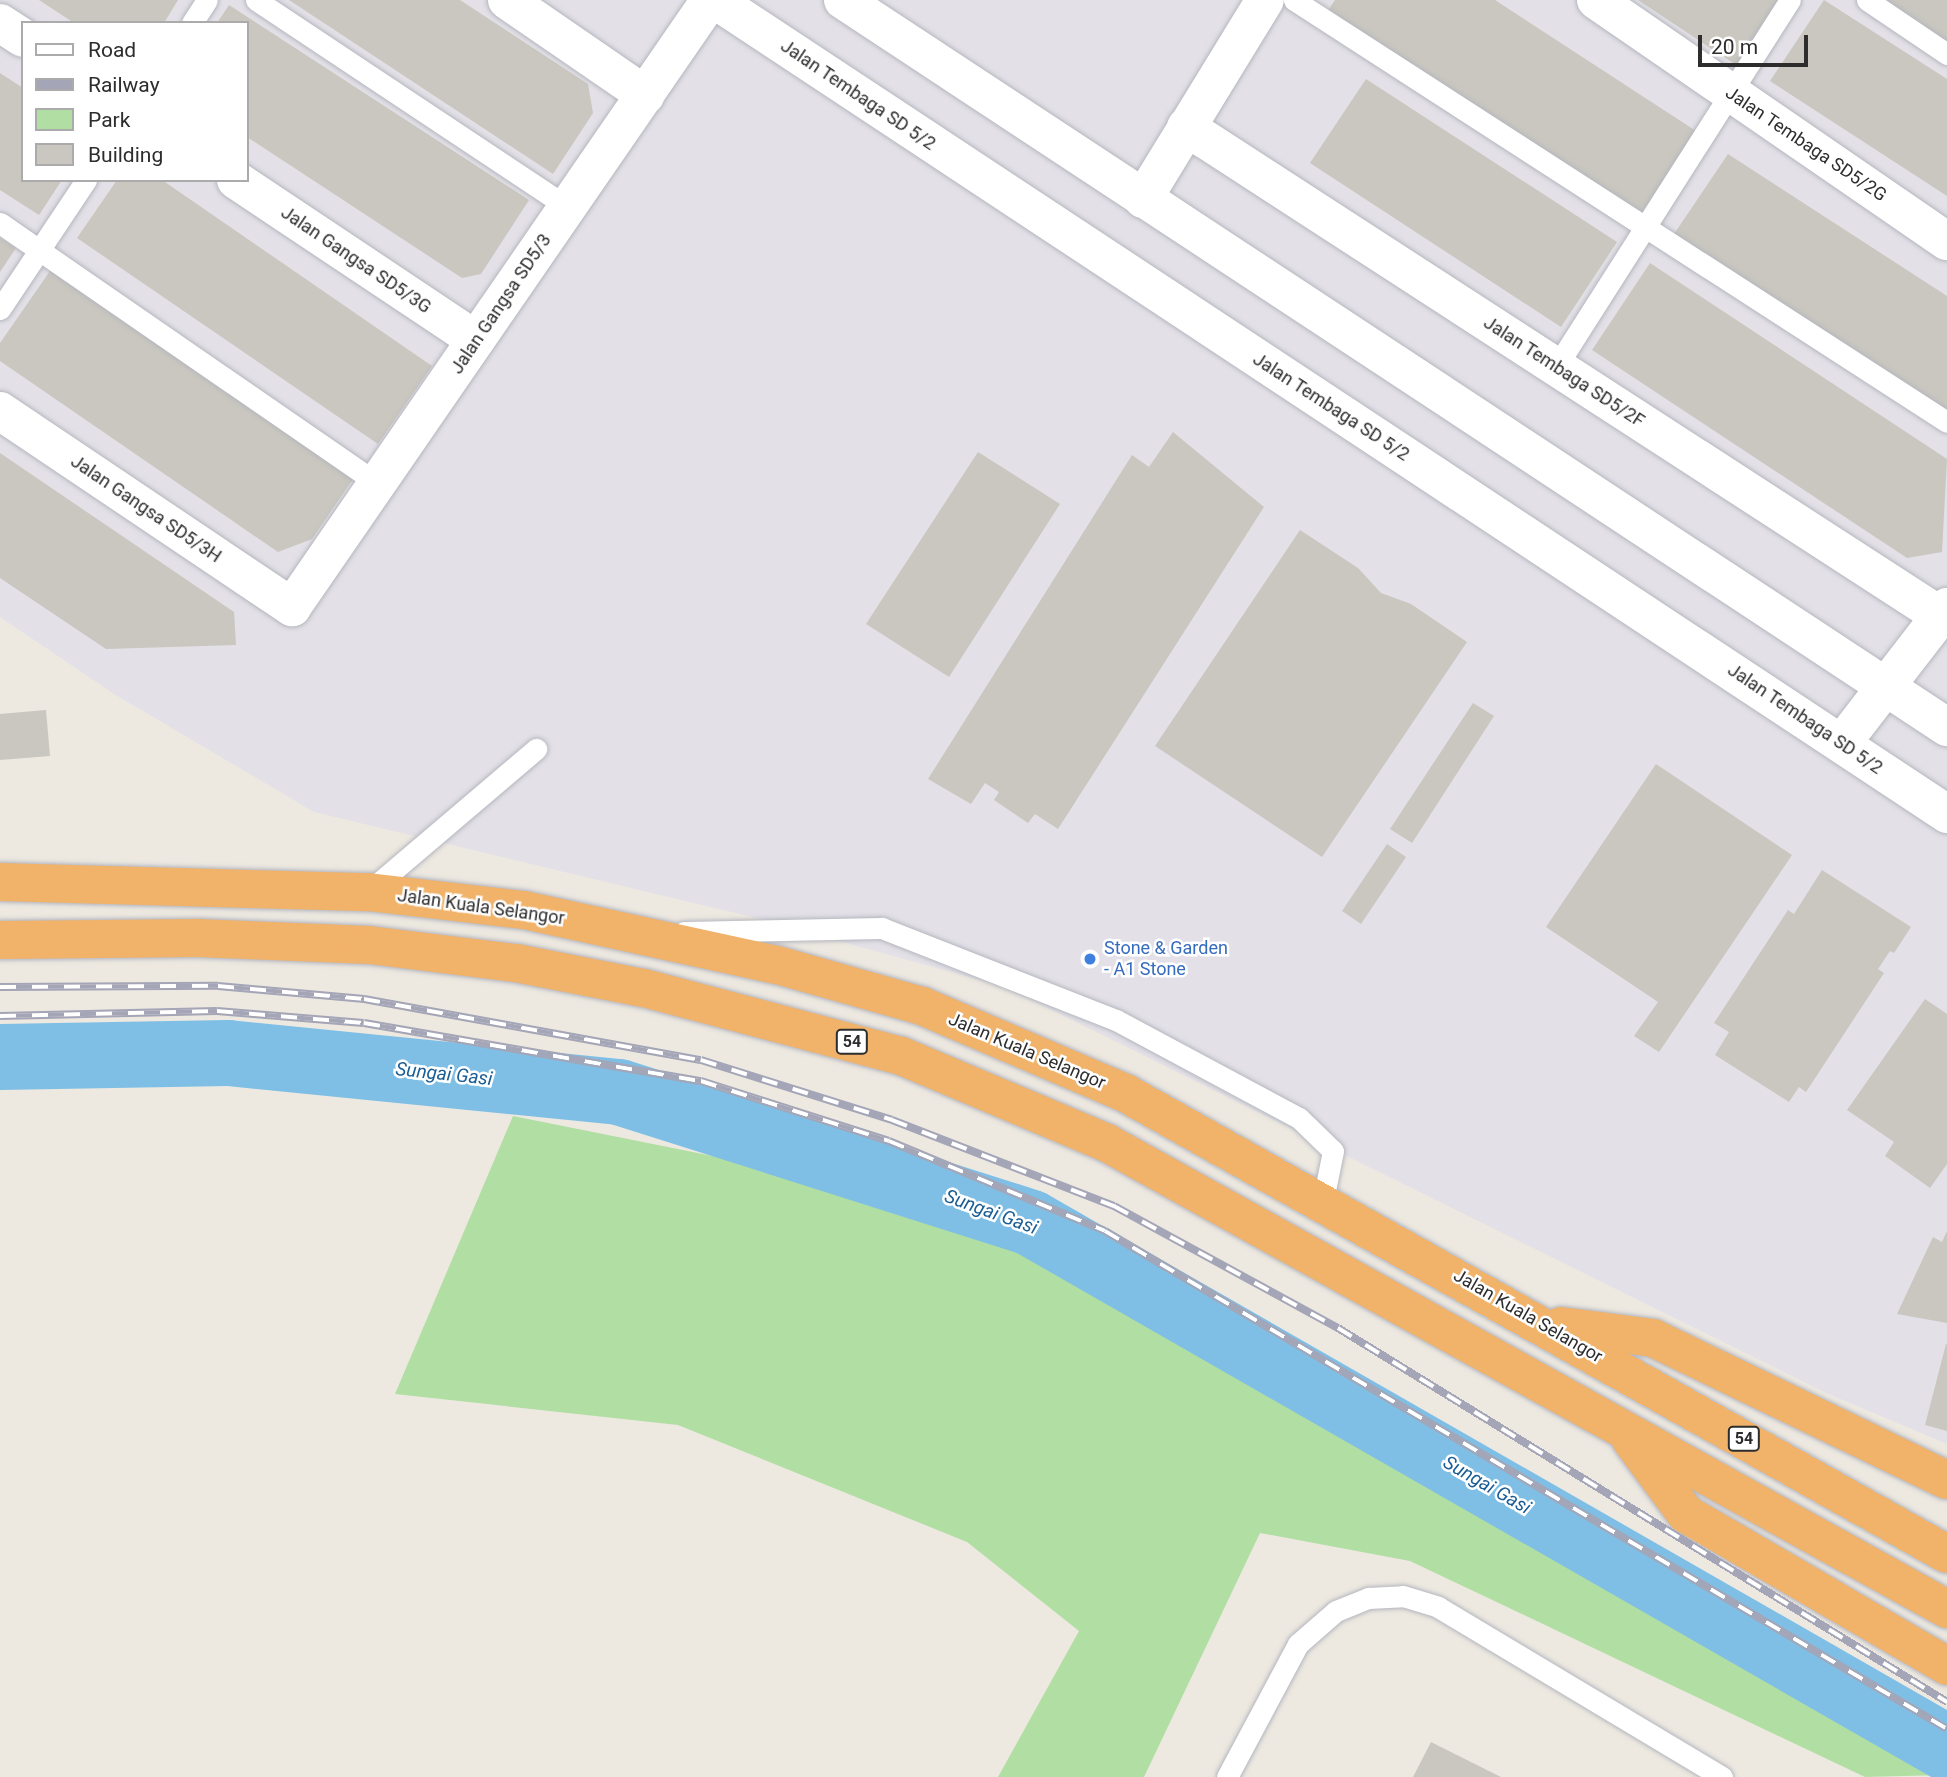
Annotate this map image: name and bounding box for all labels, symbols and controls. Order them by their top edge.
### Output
legend [21,21,248,182]
scale bar [1702,21,1812,65]
street label: Jalan Tembaga SD 5/2 [776,35,940,155]
text: 20 m [1711,35,1758,59]
text: Road [88,38,136,62]
text: Railway [88,73,160,97]
street label: Jalan Tembaga SD5/2G [1721,82,1891,206]
text: Park [88,108,130,132]
text: Building [88,143,163,167]
street label: Jalan Gangsa SD5/3G [277,202,435,318]
street label: Jalan Gangsa SD5/3 [446,230,556,378]
street label: Jalan Tembaga SD5/2F [1479,312,1649,432]
street label: Jalan Tembaga SD 5/2 [1249,348,1413,466]
street label: Jalan Gangsa SD5/3H [67,451,225,567]
street label: Jalan Tembaga SD 5/2 [1723,659,1887,779]
street label: Jalan Kuala Selangor [396,885,566,929]
place label: Stone & Garden - A1 Stone [1104,938,1228,981]
marker: Stone & Garden - A1 Stone [1082,951,1098,967]
street label: Jalan Kuala Selangor [945,1008,1109,1094]
road number: 54 [834,1030,870,1054]
water label: Sungai Gasi [394,1058,494,1090]
water label: Sungai Gasi [941,1185,1041,1239]
street label: Jalan Kuala Selangor [1450,1265,1606,1367]
road number: 54 [1726,1427,1762,1452]
water label: Sungai Gasi [1439,1451,1535,1519]

